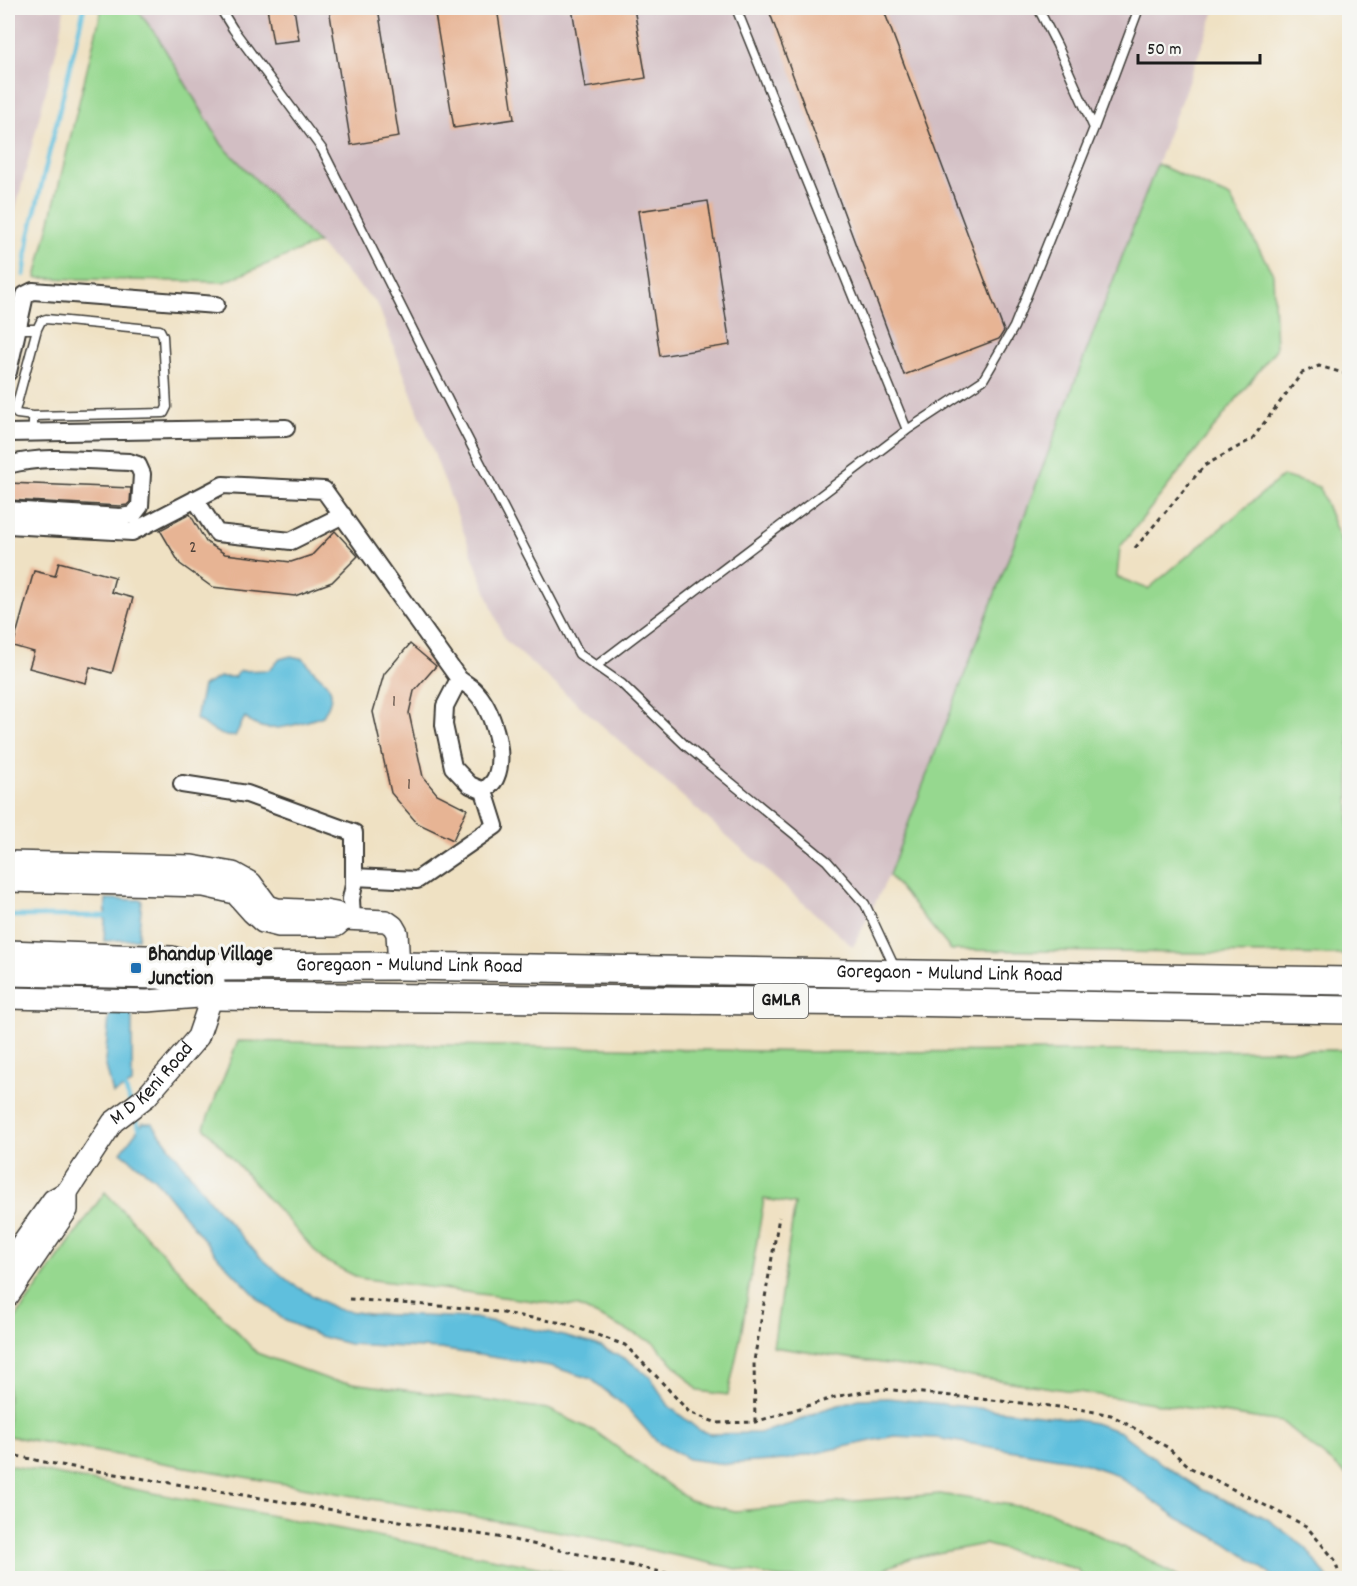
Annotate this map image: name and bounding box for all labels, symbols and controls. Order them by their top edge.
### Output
scale bar [1138,27,1260,65]
text: 50 m [1147,38,1182,63]
house number: 2 [189,536,197,561]
house number: 1 [392,690,396,715]
house number: 1 [407,773,411,798]
place label: Bhandup Village Junction [148,941,273,995]
street label: Goregaon - Mulund Link Road [296,951,523,983]
street label: Goregaon - Mulund Link Road [836,958,1063,991]
marker: Bhandup Village Junction [129,961,143,975]
road number: GMLR [754,984,808,1018]
street label: M D Keni Road [104,1036,202,1134]

